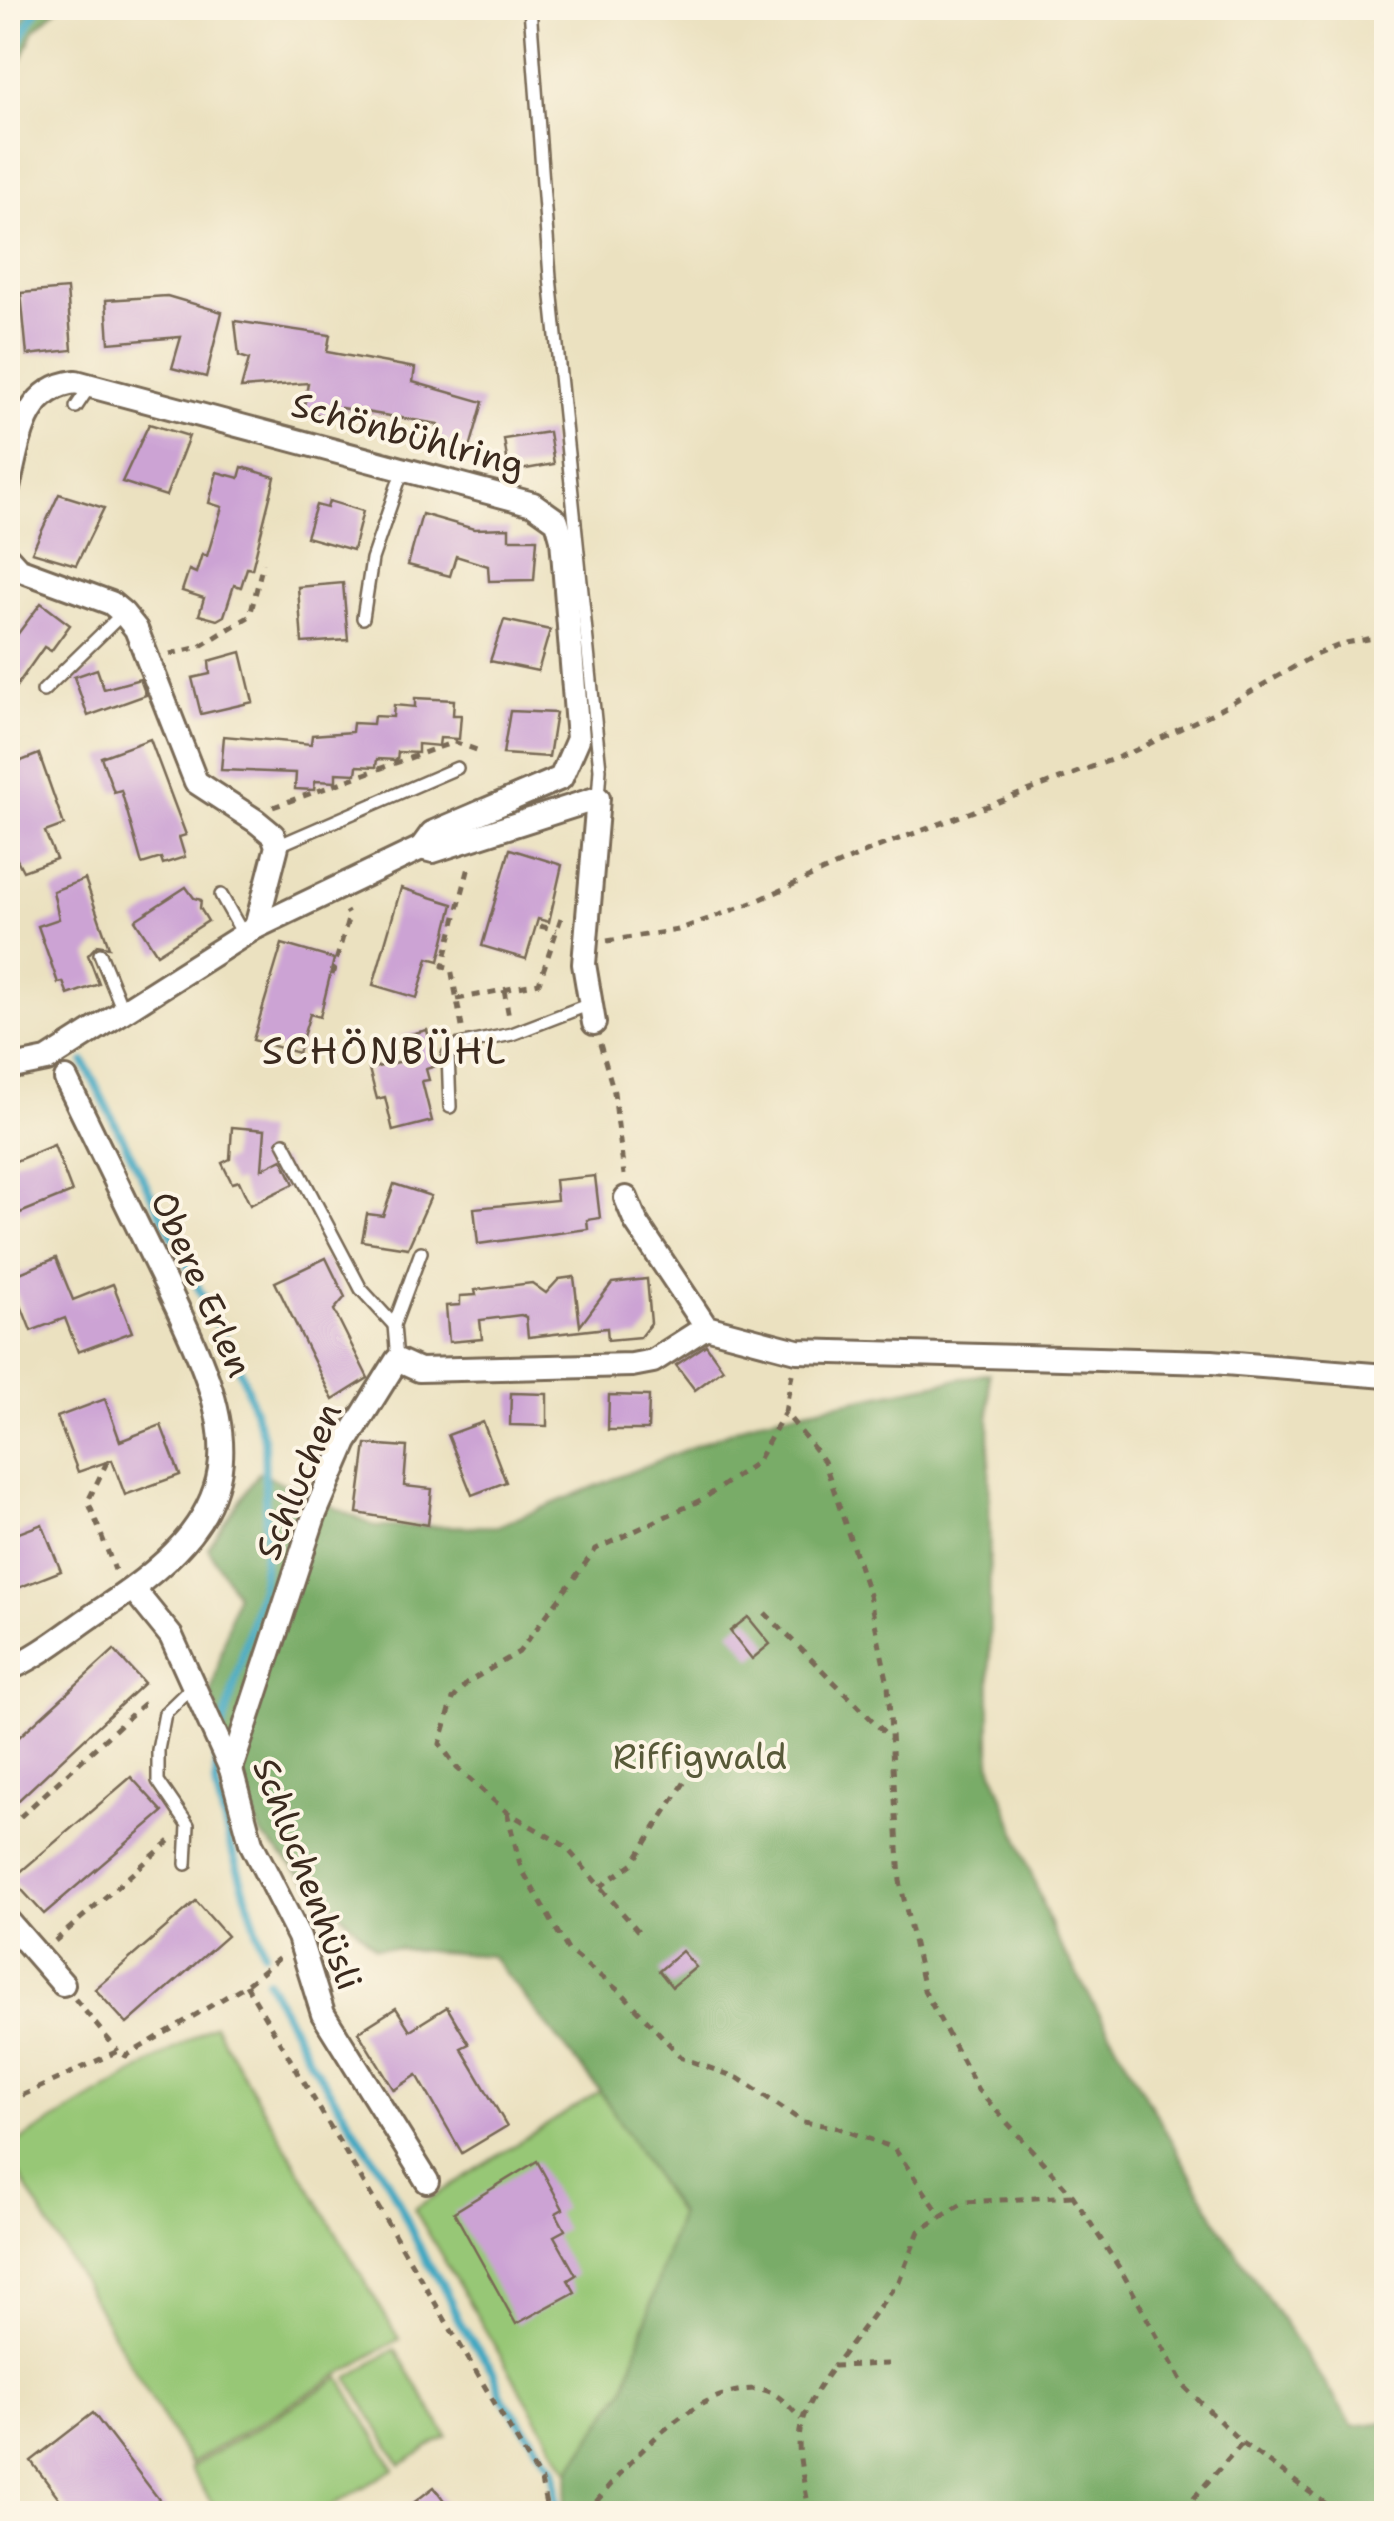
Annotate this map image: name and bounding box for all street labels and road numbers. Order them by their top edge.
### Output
street label: Schönbühlring [286,380,530,488]
street label: Obere Erlen [140,1184,264,1384]
street label: Schluchen [244,1395,352,1567]
street label: Schluchenhüsli [242,1751,374,1997]

